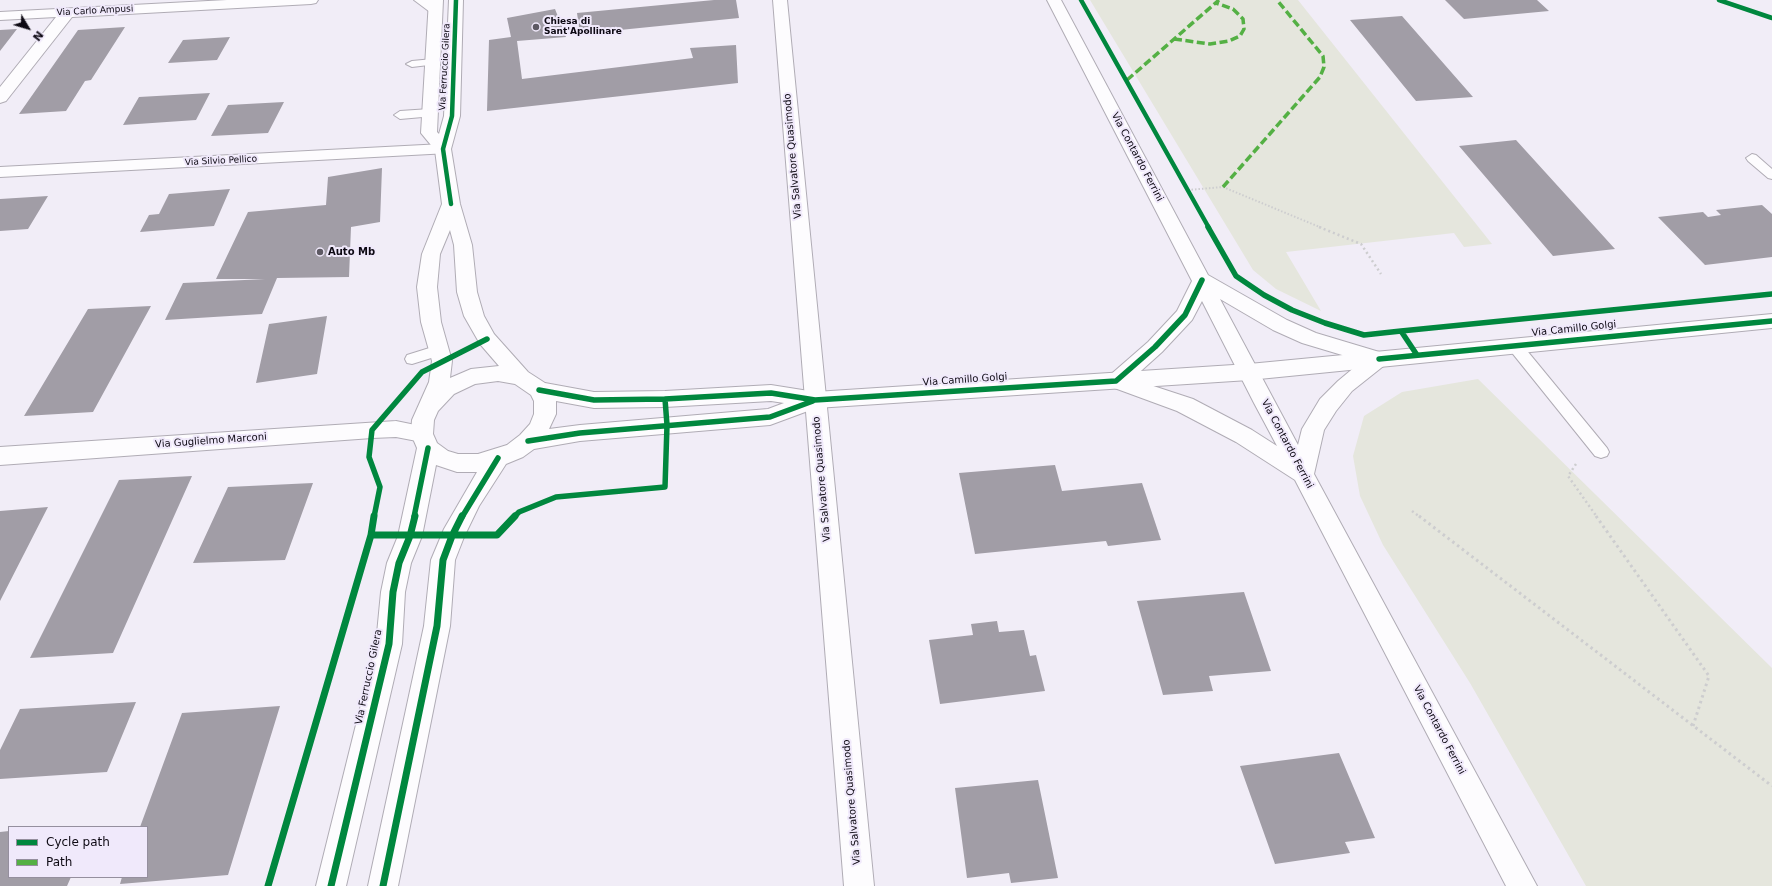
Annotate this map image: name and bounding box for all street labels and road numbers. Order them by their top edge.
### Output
street label: Via Carlo Ampusi [56,4,134,18]
street label: Via Ferruccio Gilera [437,23,453,111]
street label: Via Salvatore Quasimodo [782,93,804,219]
street label: Via Contardo Ferrini [1108,110,1166,204]
street label: Via Silvio Pellico [185,154,257,168]
street label: Via Camillo Golgi [1531,319,1617,339]
street label: Via Camillo Golgi [922,371,1008,389]
street label: Via Contardo Ferrini [1258,397,1316,491]
street label: Via Salvatore Quasimodo [811,416,833,542]
street label: Via Guglielmo Marconi [155,431,267,451]
street label: Via Ferruccio Gilera [353,628,385,726]
street label: Via Contardo Ferrini [1410,683,1468,777]
street label: Via Salvatore Quasimodo [841,739,863,865]

